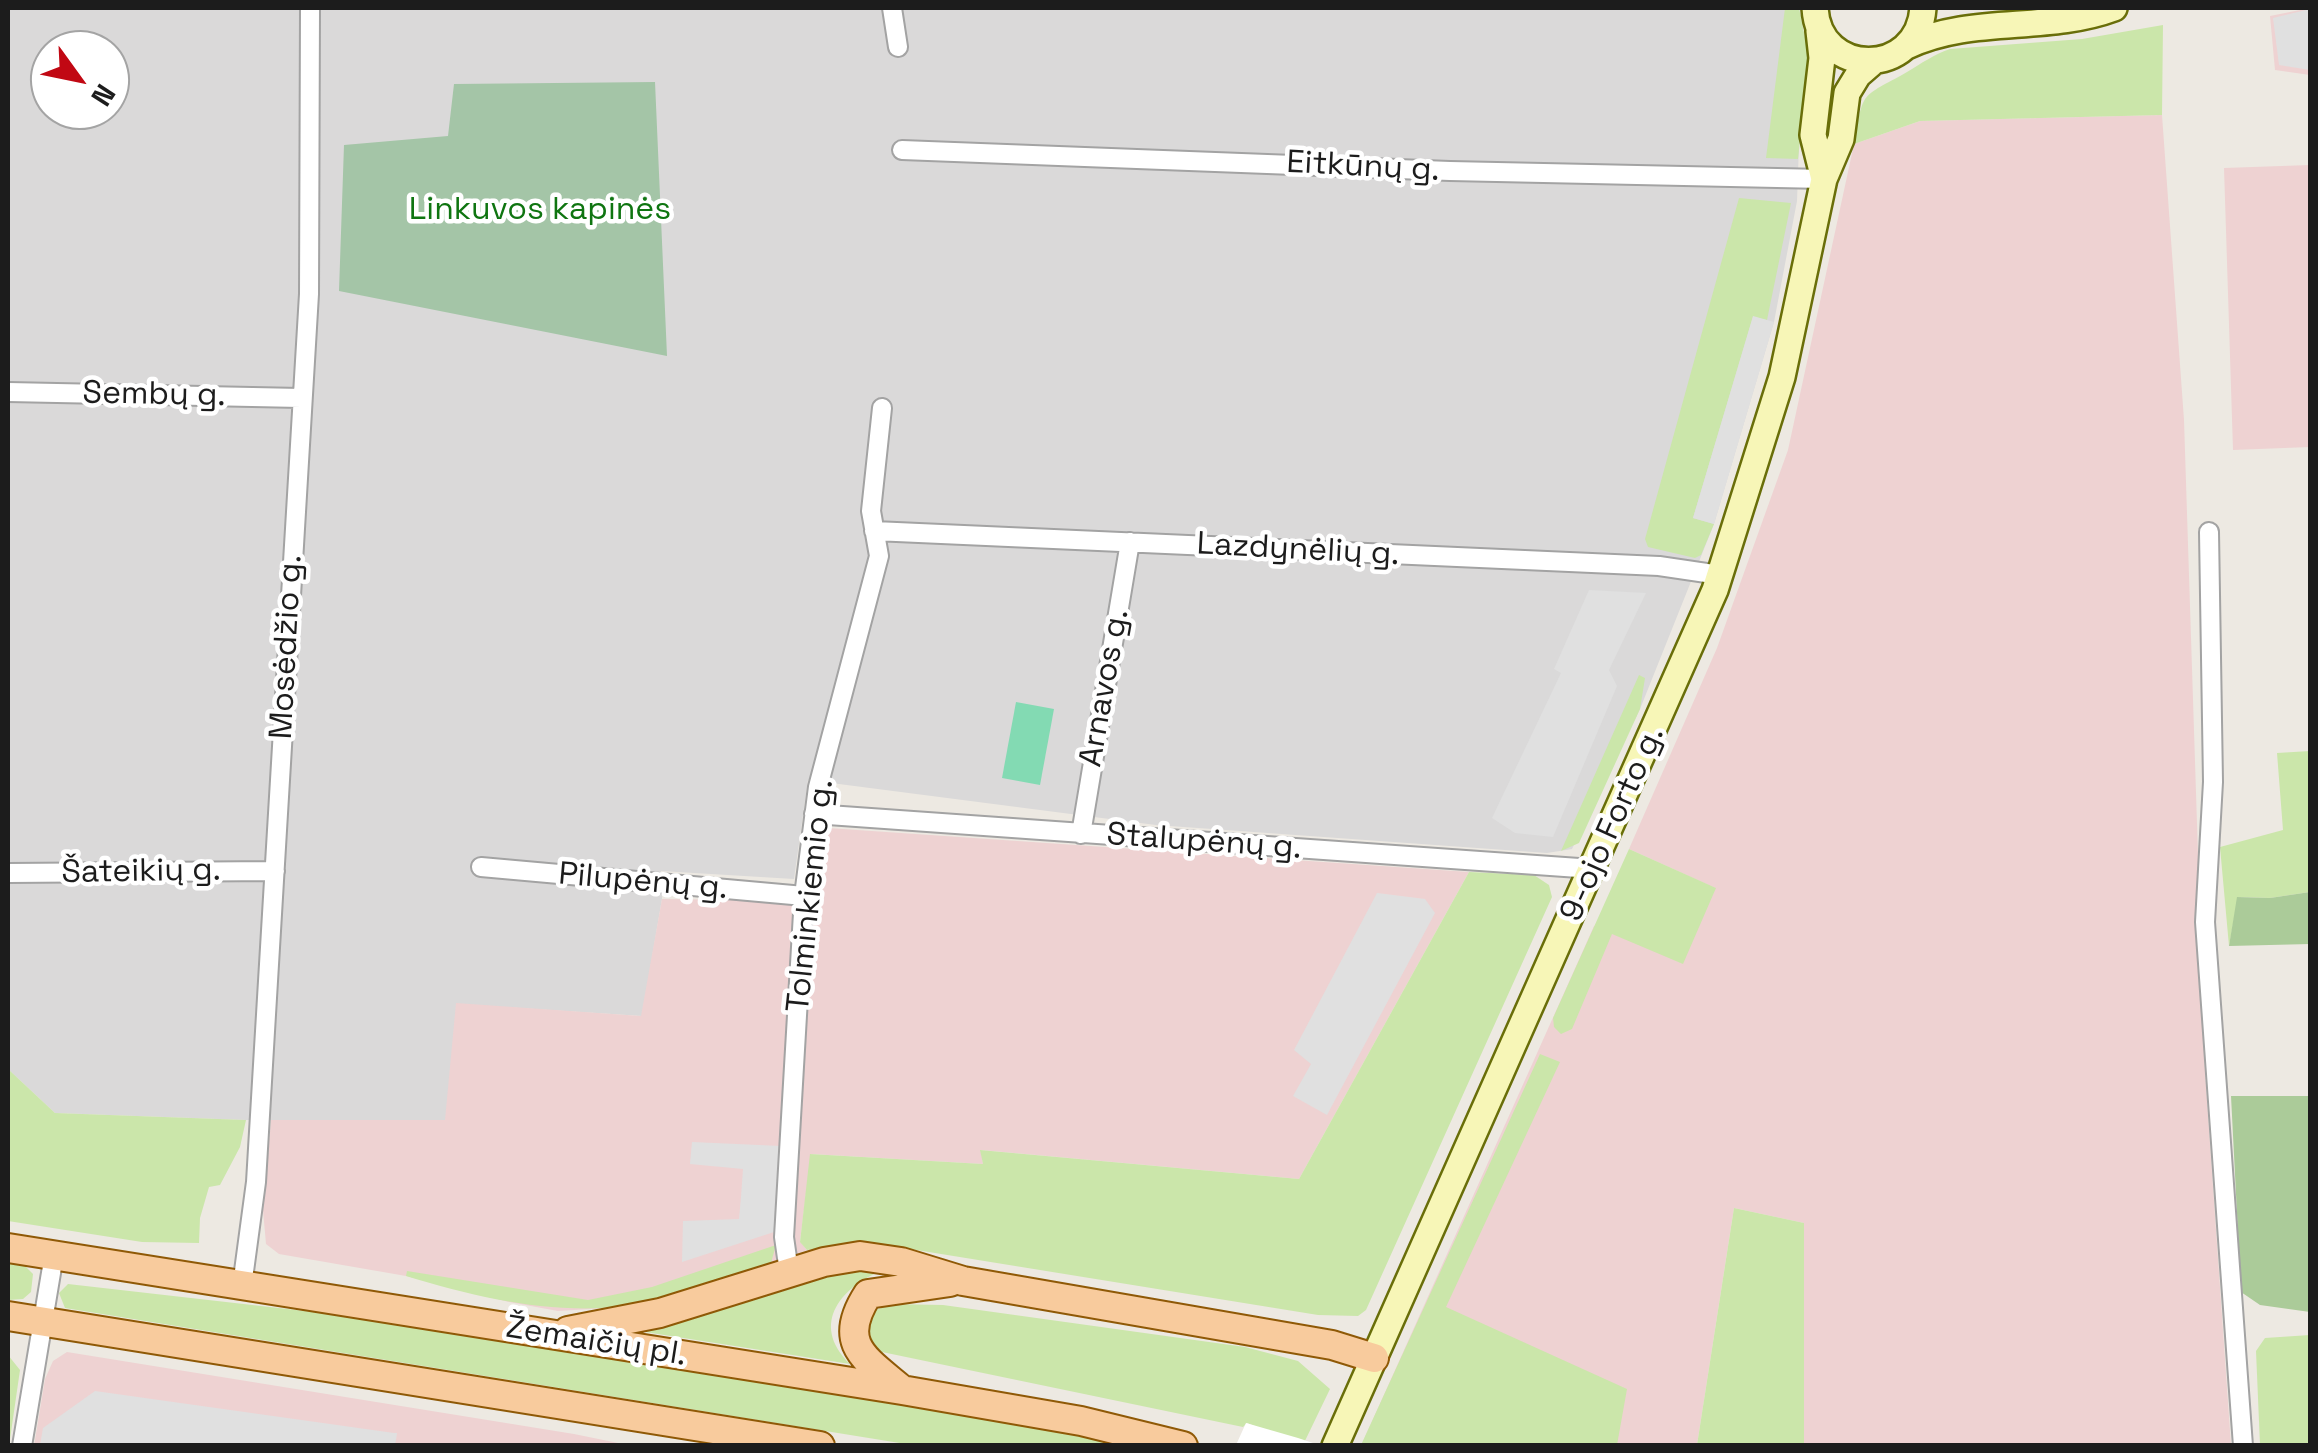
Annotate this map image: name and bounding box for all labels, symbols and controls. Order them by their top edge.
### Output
north arrow [30,30,130,130]
text: N [83,78,124,113]
street label: Eitkūnų g. [1286,144,1440,190]
park label: Linkuvos kapinės [409,191,671,229]
street label: Sembų g. [82,375,226,415]
street label: Lazdynėlių g. [1196,526,1400,574]
street label: Mosėdžio g. [263,554,311,740]
street label: Arnavos g. [1072,606,1138,770]
street label: 9-ojo Forto g. [1553,720,1673,928]
street label: Tolminkiemio g. [780,778,842,1014]
street label: Stalupėnų g. [1105,816,1303,868]
street label: Šateikių g. [61,851,221,893]
street label: Pilupėnų g. [557,855,729,909]
street label: Žemaičių pl. [503,1309,689,1375]

